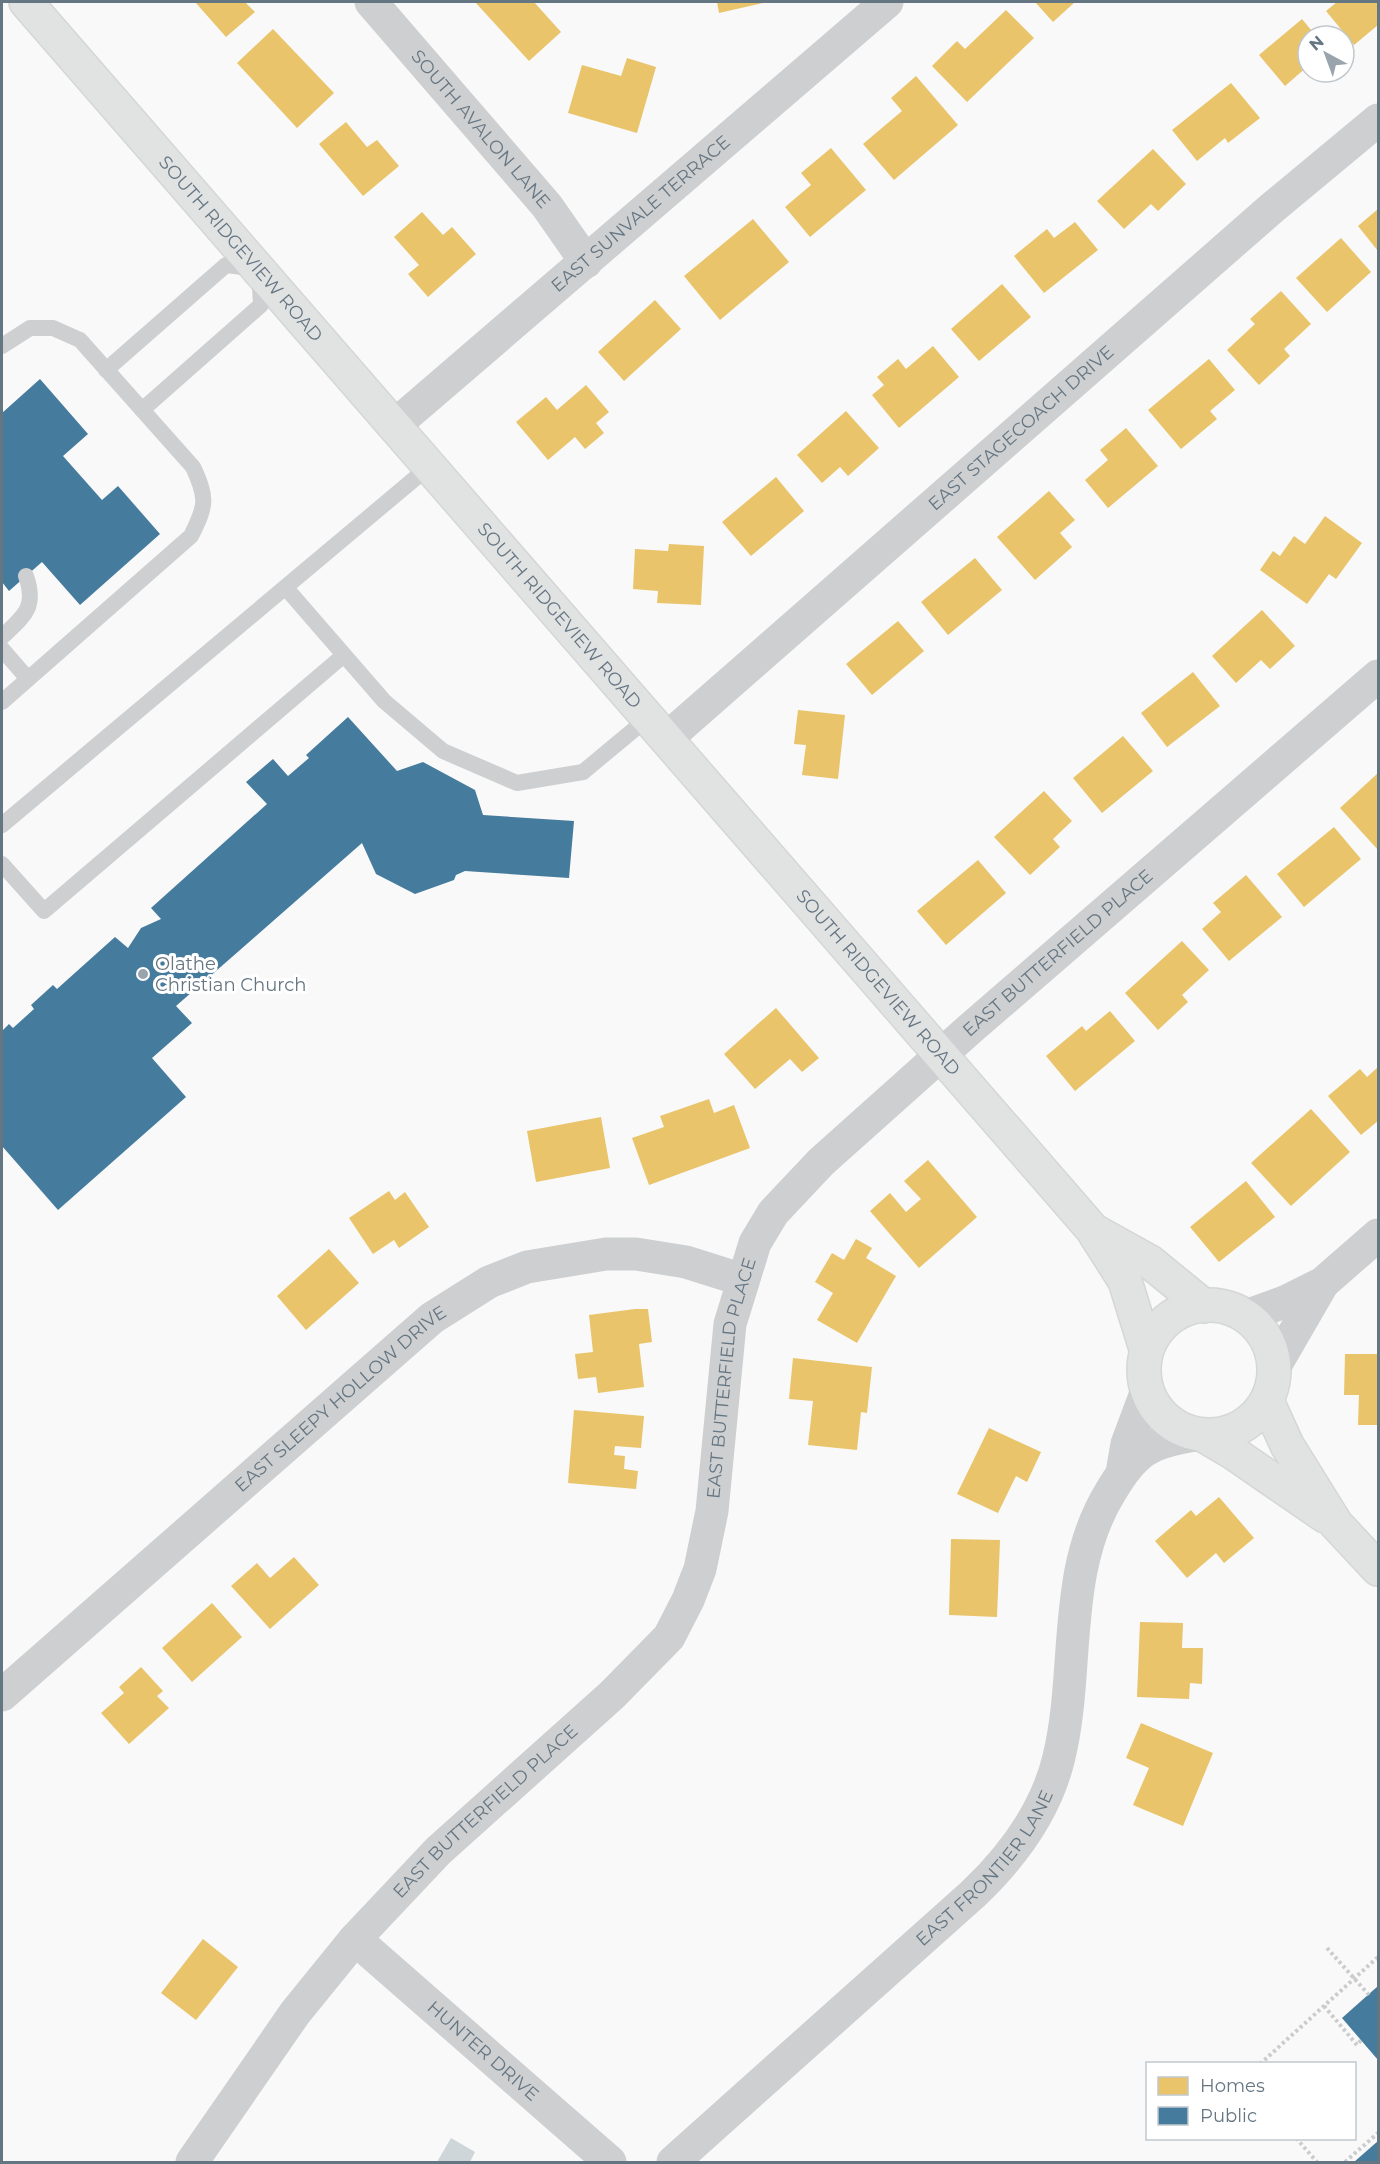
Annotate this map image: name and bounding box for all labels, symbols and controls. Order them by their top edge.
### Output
north arrow [1296,24,1356,84]
text: N [1305,32,1328,54]
street label: SOUTH AVALON LANE [406,46,555,213]
street label: EAST SUNVALE TERRACE [547,131,735,297]
street label: SOUTH RIDGEVIEW ROAD [154,151,327,346]
street label: EAST STAGECOACH DRIVE [924,341,1118,515]
street label: SOUTH RIDGEVIEW ROAD [473,518,646,713]
street label: EAST BUTTERFIELD PLACE [958,865,1157,1041]
street label: SOUTH RIDGEVIEW ROAD [791,885,965,1080]
place label: Olathe Christian Church [155,953,306,996]
marker: Olathe Christian Church [136,967,150,981]
street label: EAST BUTTERFIELD PLACE [702,1255,761,1500]
street label: EAST SLEEPY HOLLOW DRIVE [230,1301,450,1497]
street label: EAST BUTTERFIELD PLACE [388,1720,582,1903]
street label: EAST FRONTIER LANE [911,1787,1058,1951]
street label: HUNTER DRIVE [423,1996,543,2106]
legend [1146,2062,1356,2140]
text: Homes [1200,2075,1265,2097]
text: Public [1200,2105,1257,2127]

